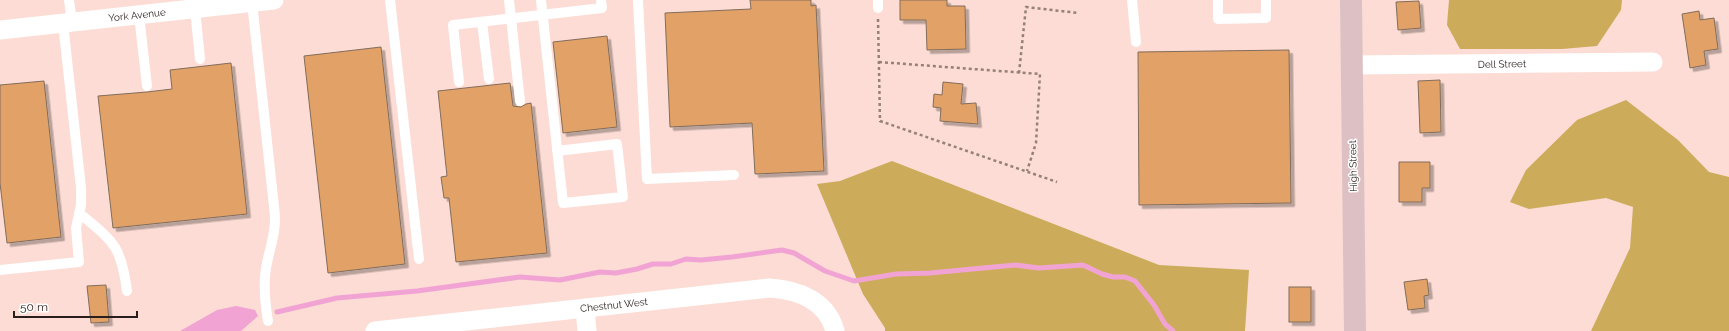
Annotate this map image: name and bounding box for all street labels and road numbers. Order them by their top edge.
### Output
street label: York Avenue [108,7,166,23]
street label: Dell Street [1478,58,1527,70]
street label: High Street [1347,139,1359,192]
street label: Chestnut West [580,296,649,314]

